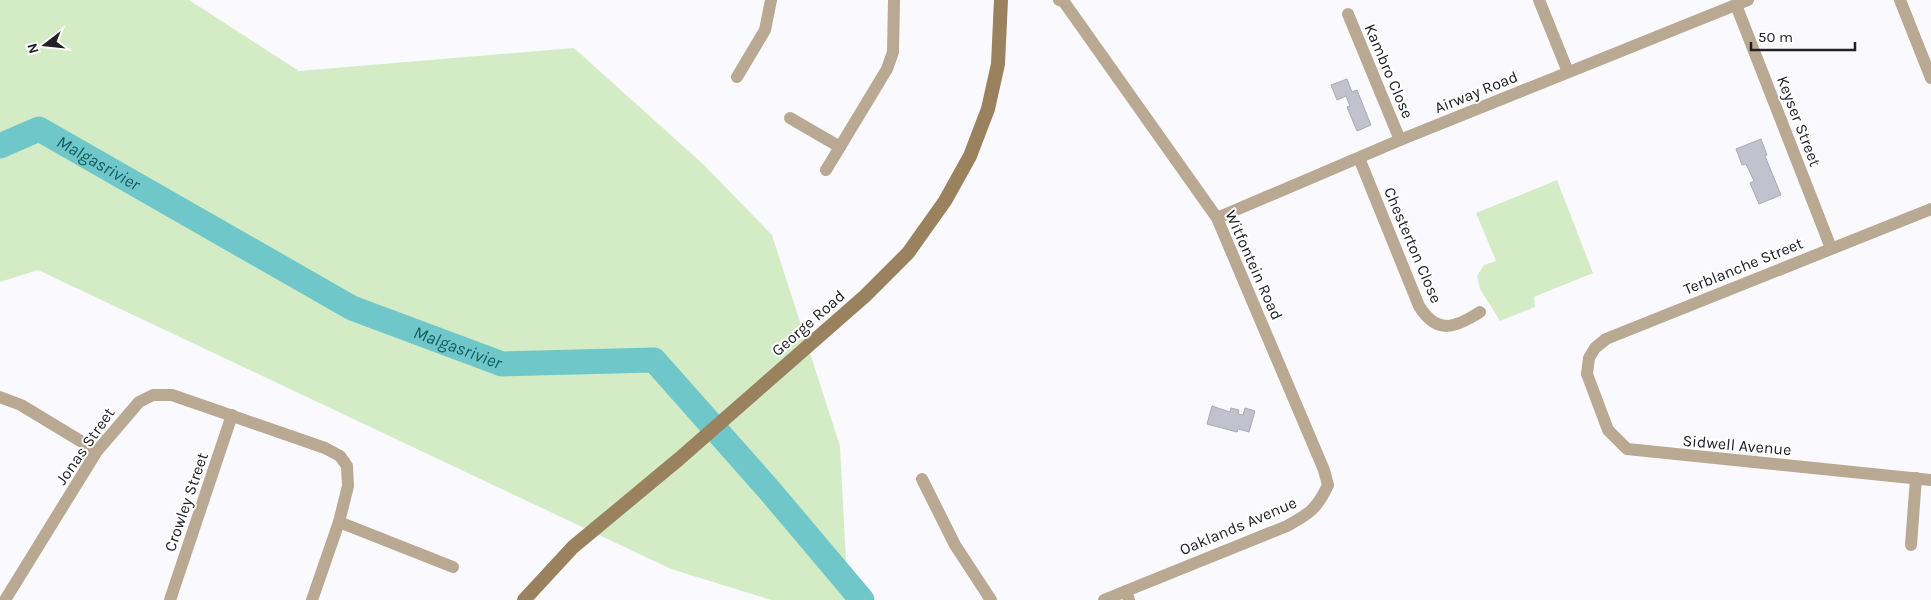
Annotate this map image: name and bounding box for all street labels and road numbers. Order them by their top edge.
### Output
street label: Kambro Close [1361,21,1417,121]
street label: Airway Road [1432,67,1520,117]
street label: Keyser Street [1773,73,1825,169]
street label: Chesterton Close [1380,184,1446,306]
street label: Witfontein Road [1221,207,1287,323]
street label: Terblanche Street [1681,233,1805,299]
street label: George Road [768,286,848,360]
street label: Jonas Street [51,404,119,488]
street label: Sidwell Avenue [1682,431,1792,459]
street label: Crowley Street [160,450,212,554]
street label: Oaklands Avenue [1177,493,1299,559]

